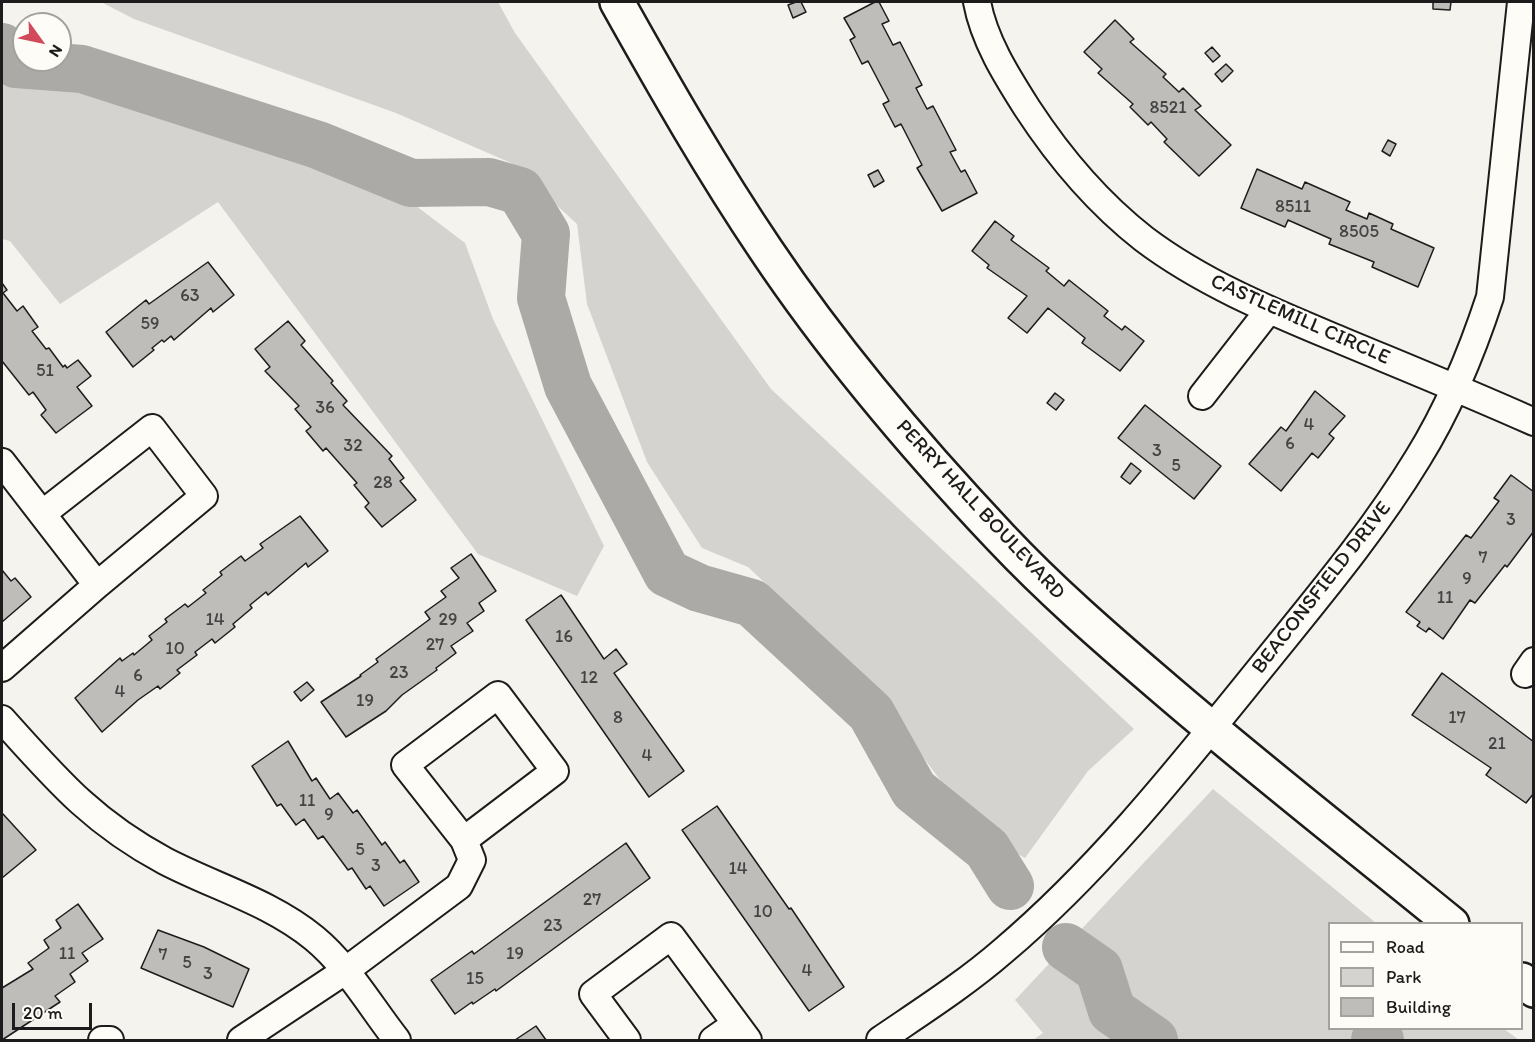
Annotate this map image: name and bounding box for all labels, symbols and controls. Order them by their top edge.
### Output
north arrow [12,12,72,72]
text: N [45,41,67,61]
house number: 8521 [1149,97,1187,119]
house number: 8511 [1275,196,1311,218]
house number: 8505 [1339,221,1379,243]
street label: CASTLEMILL CIRCLE [1206,269,1394,371]
house number: 63 [180,285,200,307]
house number: 59 [141,313,159,335]
house number: 51 [36,360,54,382]
house number: 36 [315,397,335,419]
house number: 4 [1304,414,1314,436]
street label: PERRY HALL BOULEVARD [890,415,1070,605]
house number: 6 [1285,433,1295,455]
house number: 32 [343,435,363,457]
house number: 3 [1152,440,1162,462]
house number: 5 [1171,455,1181,477]
house number: 28 [373,472,393,494]
street label: BEACONSFIELD DRIVE [1247,497,1397,679]
house number: 3 [1506,509,1516,531]
house number: 7 [1479,547,1487,569]
house number: 9 [1462,568,1472,590]
house number: 11 [1437,587,1453,609]
house number: 14 [205,609,225,631]
house number: 29 [439,609,457,631]
house number: 16 [555,626,573,648]
house number: 27 [426,634,444,656]
house number: 10 [165,638,185,660]
house number: 23 [389,662,409,684]
house number: 6 [133,665,143,687]
house number: 12 [580,667,598,689]
house number: 4 [115,681,125,703]
house number: 19 [356,690,374,712]
house number: 8 [613,707,623,729]
house number: 17 [1448,707,1466,729]
house number: 21 [1488,733,1506,755]
house number: 4 [642,745,652,767]
house number: 11 [299,790,315,812]
house number: 9 [324,804,334,826]
house number: 5 [355,839,365,861]
house number: 3 [371,855,381,877]
house number: 14 [728,858,748,880]
house number: 27 [583,889,601,911]
house number: 10 [753,901,773,923]
house number: 23 [543,915,563,937]
legend [1328,922,1523,1030]
text: Road [1386,936,1425,958]
house number: 11 [59,943,75,965]
house number: 19 [506,943,524,965]
house number: 7 [159,944,167,966]
house number: 5 [182,952,192,974]
house number: 4 [802,960,812,982]
house number: 3 [203,963,213,985]
text: Park [1386,966,1421,988]
house number: 15 [466,968,484,990]
scale bar [15,991,94,1029]
text: Building [1386,996,1451,1018]
text: 20 m [23,1002,63,1024]

